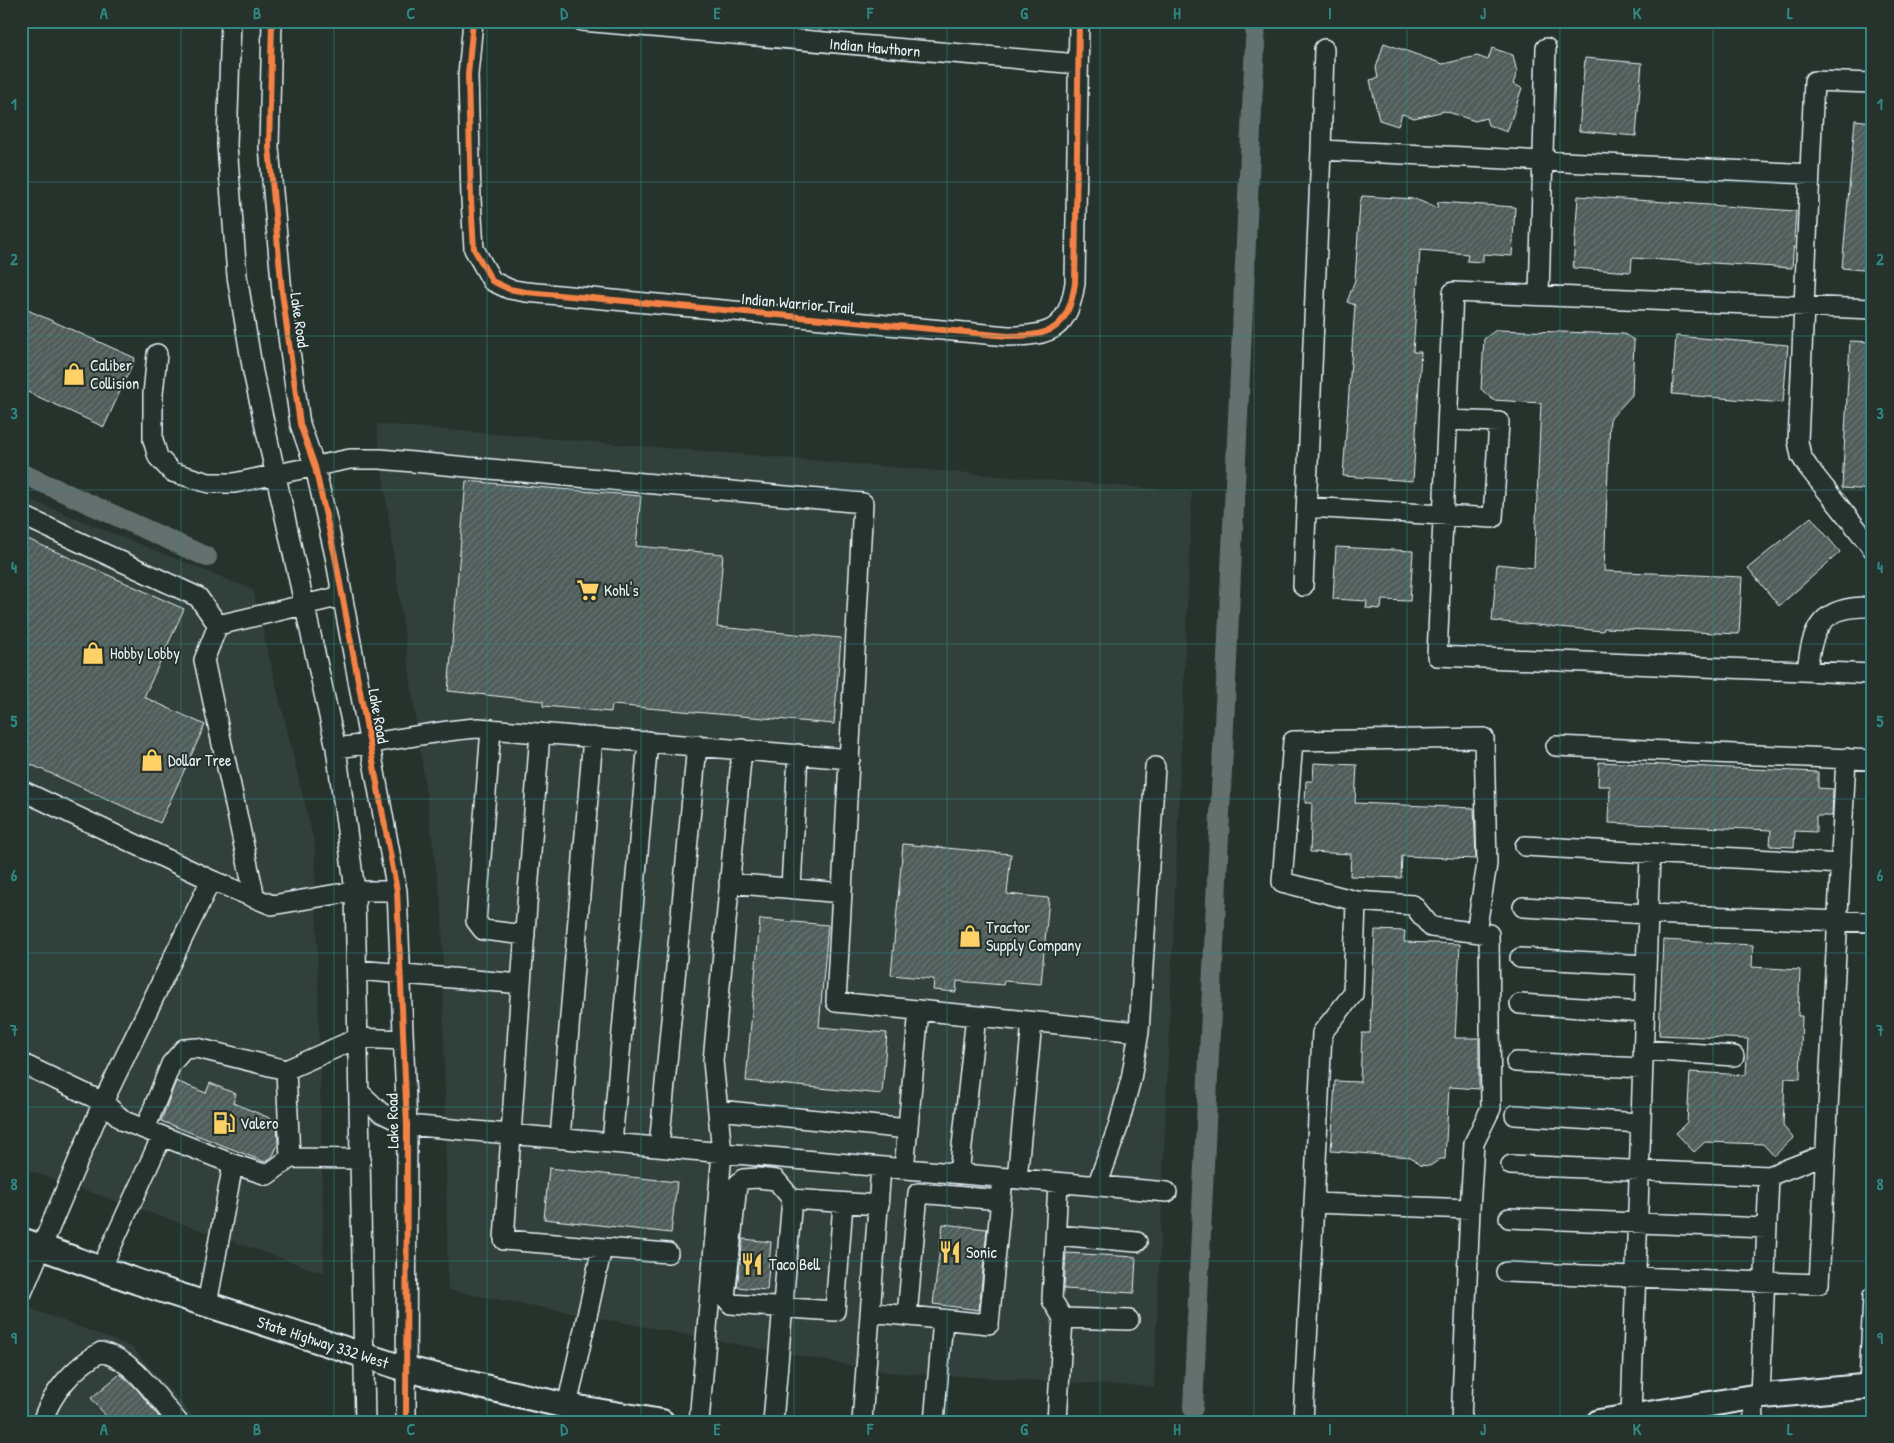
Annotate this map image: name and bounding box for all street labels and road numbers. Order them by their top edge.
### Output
street label: Indian Hawthorn [829,32,921,62]
street label: Indian Warrior Trail [740,287,857,319]
street label: Lake Road [285,291,315,349]
street label: Lake Road [363,687,395,745]
street label: Lake Road [381,1093,403,1149]
street label: State Highway 332 West [254,1310,392,1374]

